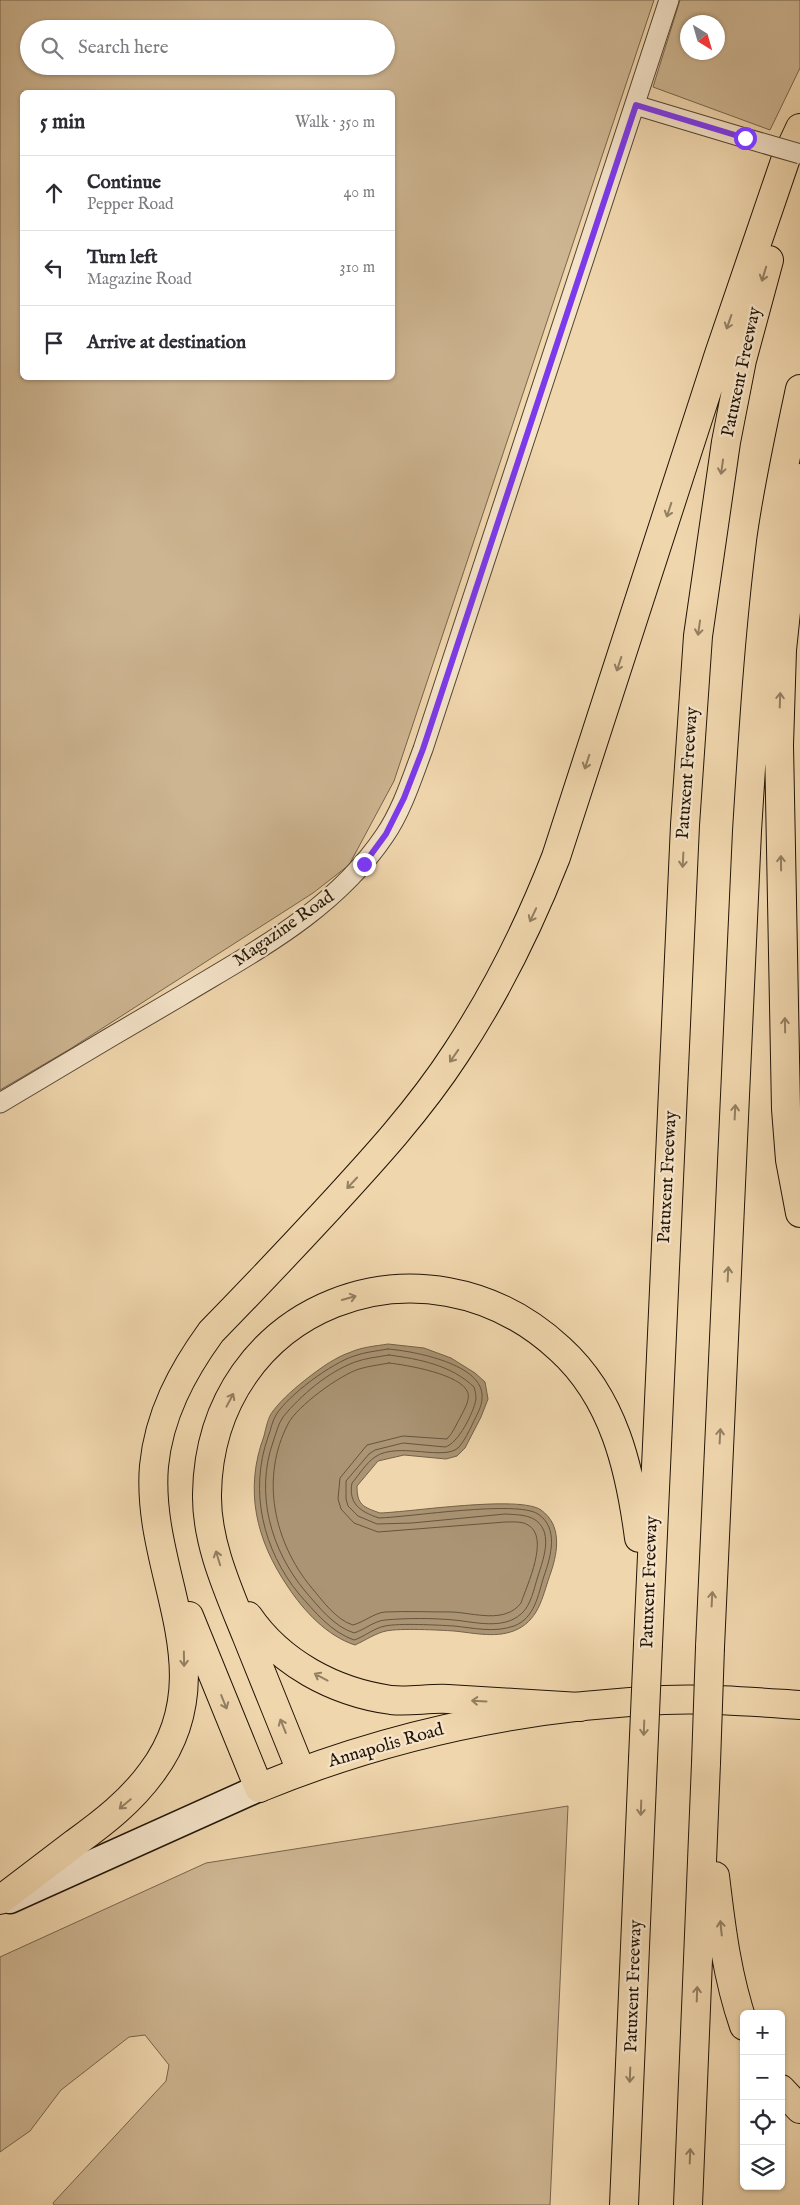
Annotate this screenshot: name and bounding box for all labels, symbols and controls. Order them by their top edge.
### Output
north arrow [680,15,725,60]
search box [20,20,395,75]
icon: search [38,34,66,62]
text: Search here [78,36,169,60]
text: 5 min [40,109,85,136]
text: Walk · 350 m [295,113,375,133]
route start [734,127,757,150]
text: Continue [87,171,161,195]
icon: ahead [40,179,68,207]
text: 40 m [343,183,375,203]
text: Pepper Road [87,195,174,215]
text: Turn left [87,246,158,270]
icon: left [40,254,68,282]
text: 310 m [339,258,375,278]
one-way arrow [759,266,769,282]
text: Magazine Road [87,270,192,290]
street label: Patuxent Freeway [717,305,767,439]
one-way arrow [724,314,734,330]
icon: arrive [40,329,68,357]
text: Arrive at destination [87,331,246,355]
one-way arrow [717,459,727,475]
one-way arrow [663,501,673,517]
one-way arrow [694,620,704,636]
one-way arrow [614,656,623,672]
one-way arrow [775,693,785,709]
street label: Patuxent Freeway [672,706,704,840]
one-way arrow [582,753,592,769]
one-way arrow [679,852,688,868]
route end [353,853,376,876]
one-way arrow [776,855,786,872]
street label: Magazine Road [229,886,339,972]
one-way arrow [527,907,537,922]
one-way arrow [780,1018,789,1034]
one-way arrow [449,1049,459,1063]
one-way arrow [730,1104,739,1120]
street label: Patuxent Freeway [653,1110,683,1244]
one-way arrow [346,1177,358,1189]
one-way arrow [723,1266,732,1282]
one-way arrow [341,1292,357,1302]
one-way arrow [225,1393,235,1408]
one-way arrow [716,1429,725,1445]
street label: Patuxent Freeway [636,1515,664,1649]
one-way arrow [212,1550,222,1566]
one-way arrow [708,1591,717,1607]
one-way arrow [179,1650,189,1667]
one-way arrow [314,1672,329,1681]
one-way arrow [220,1693,229,1709]
one-way arrow [472,1697,488,1706]
street label: Annapolis Road [325,1718,447,1774]
one-way arrow [277,1719,287,1734]
one-way arrow [640,1720,649,1736]
one-way arrow [119,1799,132,1810]
one-way arrow [637,1800,646,1816]
street label: Patuxent Freeway [620,1919,648,2053]
one-way arrow [716,1920,726,1936]
one-way arrow [692,1986,701,2002]
map controls [740,2010,785,2190]
button: + [740,2010,785,2055]
button: − [740,2055,785,2100]
one-way arrow [625,2067,634,2083]
button: locate [740,2100,785,2145]
button: layers [740,2145,785,2190]
one-way arrow [685,2149,695,2165]

